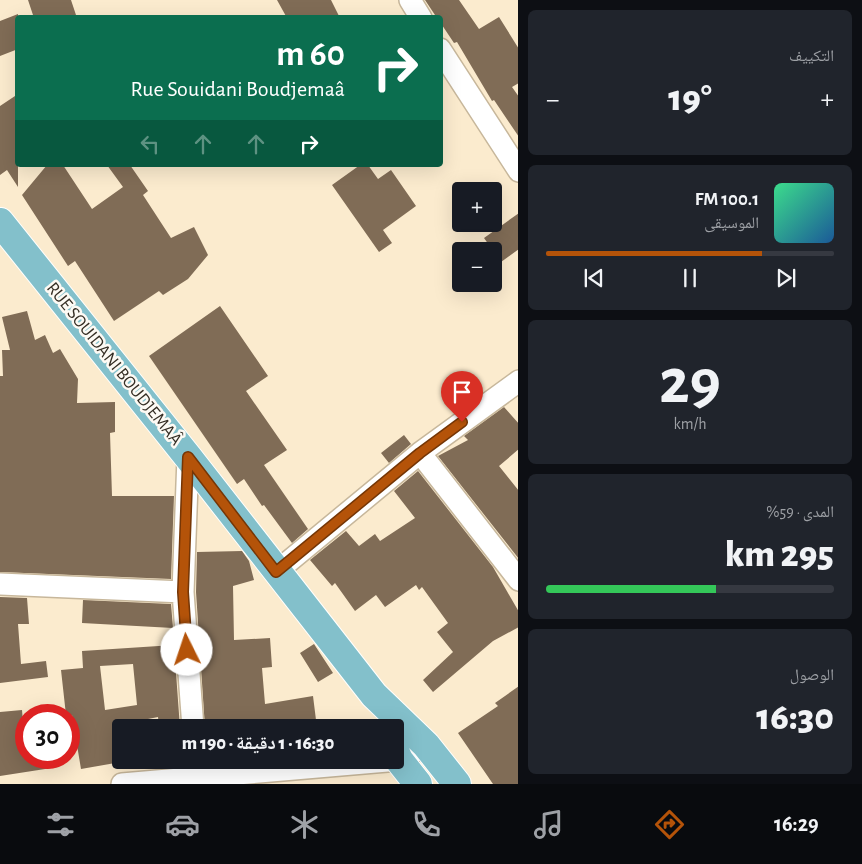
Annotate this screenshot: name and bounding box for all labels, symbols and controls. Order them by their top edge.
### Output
icon: right [363,35,428,100]
text: 60 m [276,37,345,72]
text: التكييف [789,48,834,64]
text: Rue Souidani Boudjemaâ [130,78,345,100]
text: 19° [668,80,712,118]
text: − [546,86,559,114]
text: + [821,86,834,114]
icon: left [136,130,164,158]
icon: ahead [189,130,217,158]
icon: ahead [242,130,270,158]
icon: right [295,130,323,158]
map controls [452,182,502,292]
button: + [452,182,502,232]
text: 100.1 FM [695,190,759,209]
text: الموسيقى [704,215,759,231]
button: − [452,242,502,292]
icon: previous [580,264,608,292]
icon: pause [676,264,704,292]
icon: next [772,264,800,292]
street label: RUE SOUIDANI BOUDJEMAÂ [43,277,188,449]
text: 29 [659,350,721,415]
pin [441,371,483,422]
icon: arrive [448,378,476,406]
text: km/h [674,416,707,432]
text: المدى · 59% [766,504,834,520]
text: 295 km [725,536,834,574]
position arrow [160,623,212,675]
text: الوصول [790,667,834,683]
text: 16:30 [756,699,834,737]
speed limit sign: 30 [15,704,80,769]
text: 16:30 · 1 دقيقة · 190 m [182,734,334,753]
icon: filters [43,807,78,842]
icon: car [165,807,200,842]
icon: climate [287,807,322,842]
icon: phone [409,807,444,842]
icon: music [531,807,566,842]
icon: directions [652,807,687,842]
text: 16:29 [774,813,819,835]

